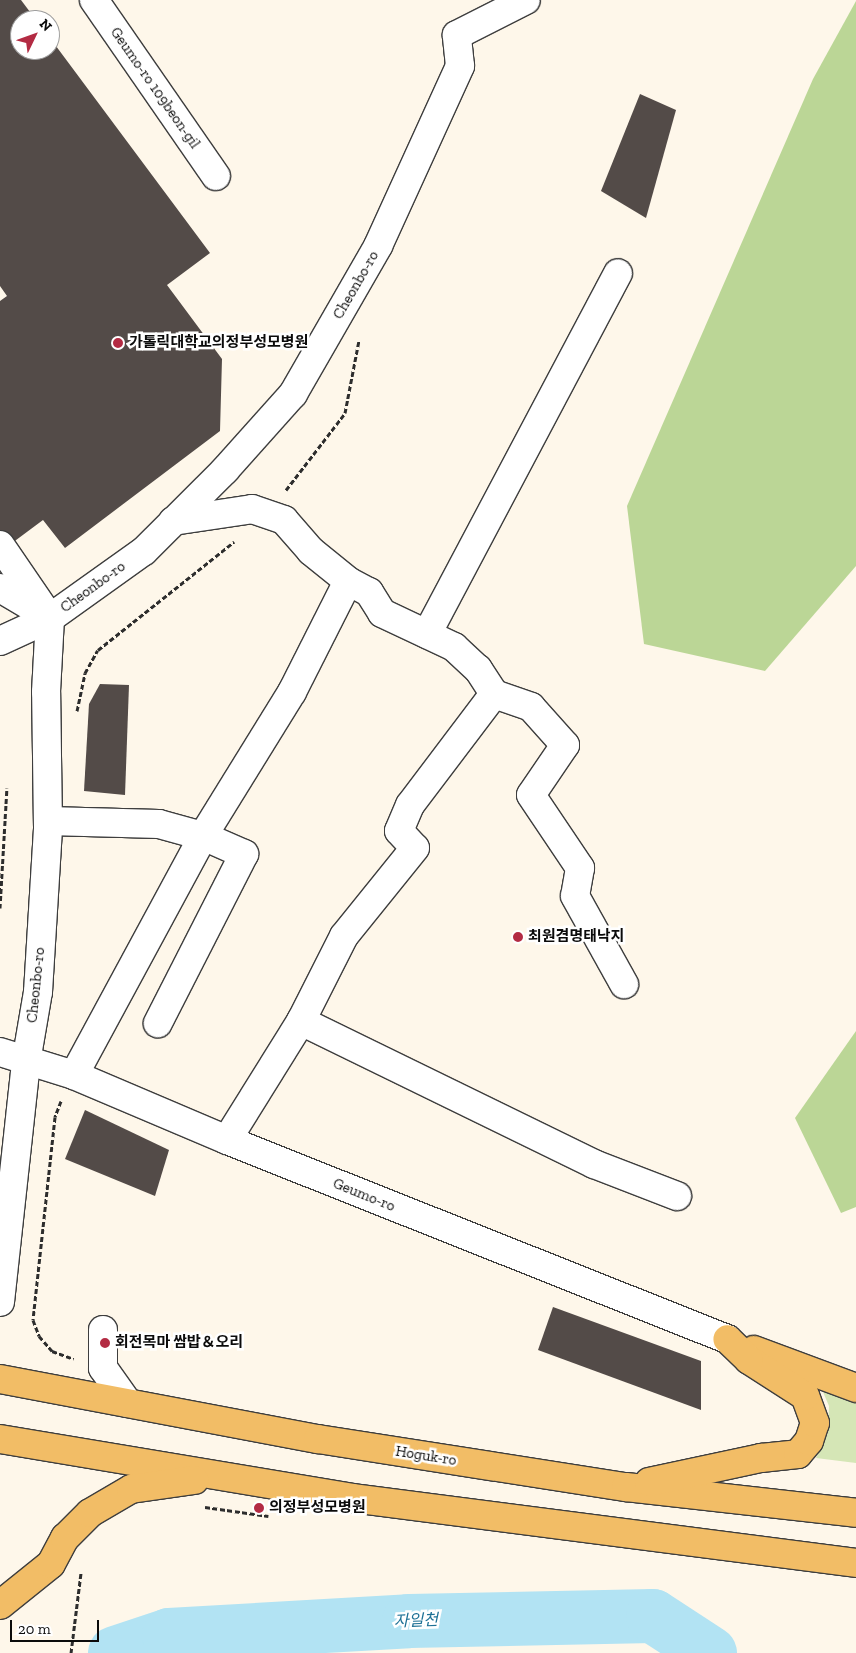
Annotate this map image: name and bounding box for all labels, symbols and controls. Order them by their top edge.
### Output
north arrow [10,10,60,60]
text: N [36,16,56,35]
street label: Geumo-ro 109beon-gil [106,24,204,152]
street label: Cheonbo-ro [329,248,383,322]
place label: 가톨릭대학교의정부성모병원 [129,334,308,352]
marker: 가톨릭대학교의정부성모병원 [111,336,125,350]
street label: Cheonbo-ro [57,557,129,617]
place label: 최원겸명태낙지 [528,928,625,946]
marker: 최원겸명태낙지 [512,931,524,943]
street label: Cheonbo-ro [23,946,49,1024]
street label: Geumo-ro [330,1174,398,1216]
place label: 회전목마 쌈밥＆오리 [115,1334,243,1352]
marker: 회전목마 쌈밥＆오리 [99,1337,111,1349]
street label: Hoguk-ro [394,1442,458,1470]
place label: 의정부성모병원 [269,1499,366,1517]
marker: 의정부성모병원 [253,1502,265,1514]
scale bar [12,1610,101,1642]
water label: 자일천 [394,1611,438,1631]
text: 20 m [18,1620,51,1638]

